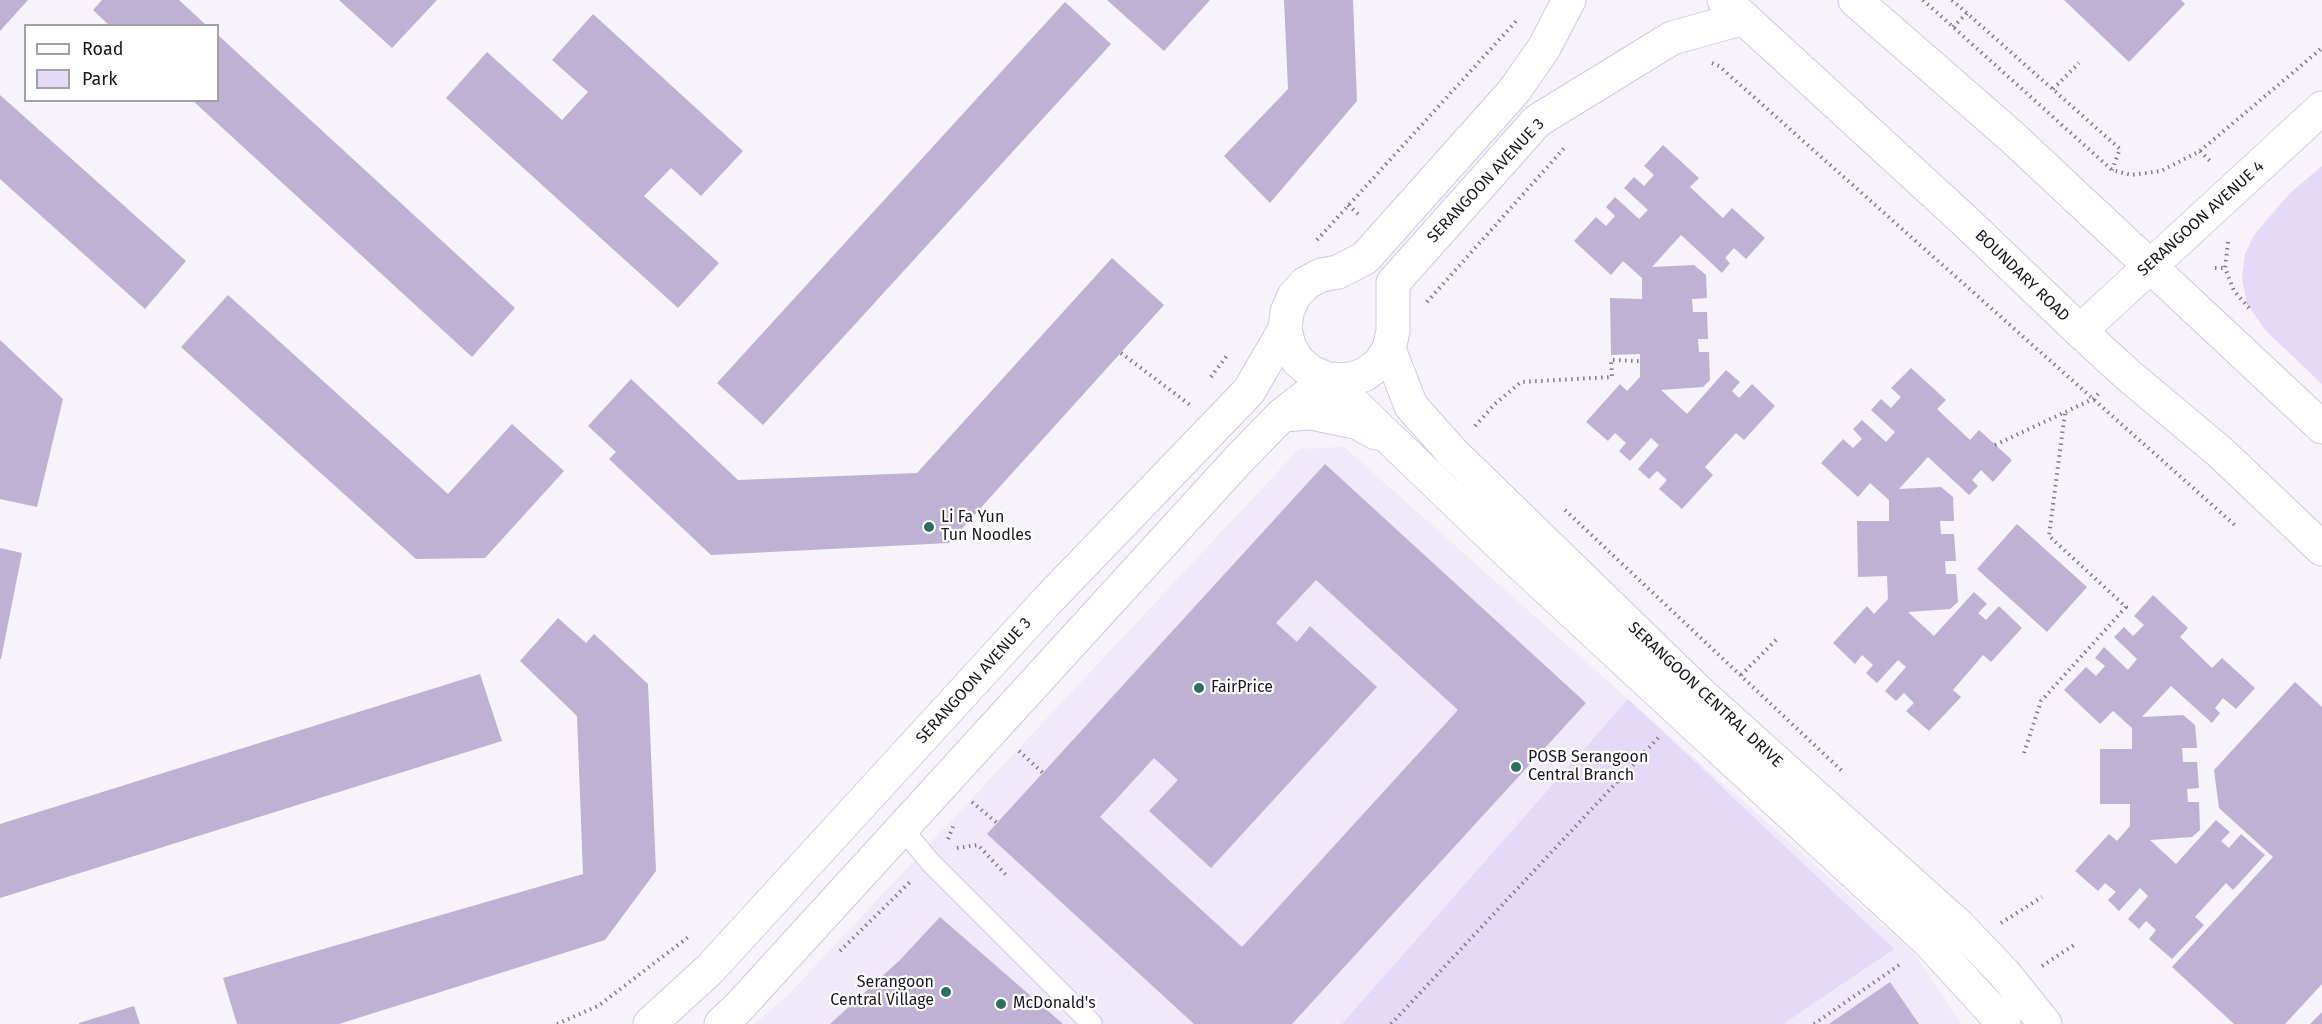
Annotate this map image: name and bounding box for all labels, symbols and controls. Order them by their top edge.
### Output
legend [24,24,219,102]
text: Road [82,38,124,60]
text: Park [82,68,117,90]
street label: SERANGOON AVENUE 3 [1423,115,1549,247]
street label: SERANGOON AVENUE 4 [2134,157,2268,281]
street label: BOUNDARY ROAD [1971,226,2073,326]
place label: Li Fa Yun Tun Noodles [941,508,1032,546]
marker: Li Fa Yun Tun Noodles [922,520,936,534]
street label: SERANGOON AVENUE 3 [912,614,1036,748]
street label: SERANGOON CENTRAL DRIVE [1624,618,1786,772]
place label: FairPrice [1211,678,1273,698]
marker: FairPrice [1192,681,1206,695]
place label: POSB Serangoon Central Branch [1528,748,1648,786]
marker: POSB Serangoon Central Branch [1509,760,1523,774]
place label: Serangoon Central Village [830,973,934,1011]
marker: Serangoon Central Village [939,985,953,999]
place label: McDonald's [1013,994,1096,1014]
marker: McDonald's [994,997,1008,1011]

